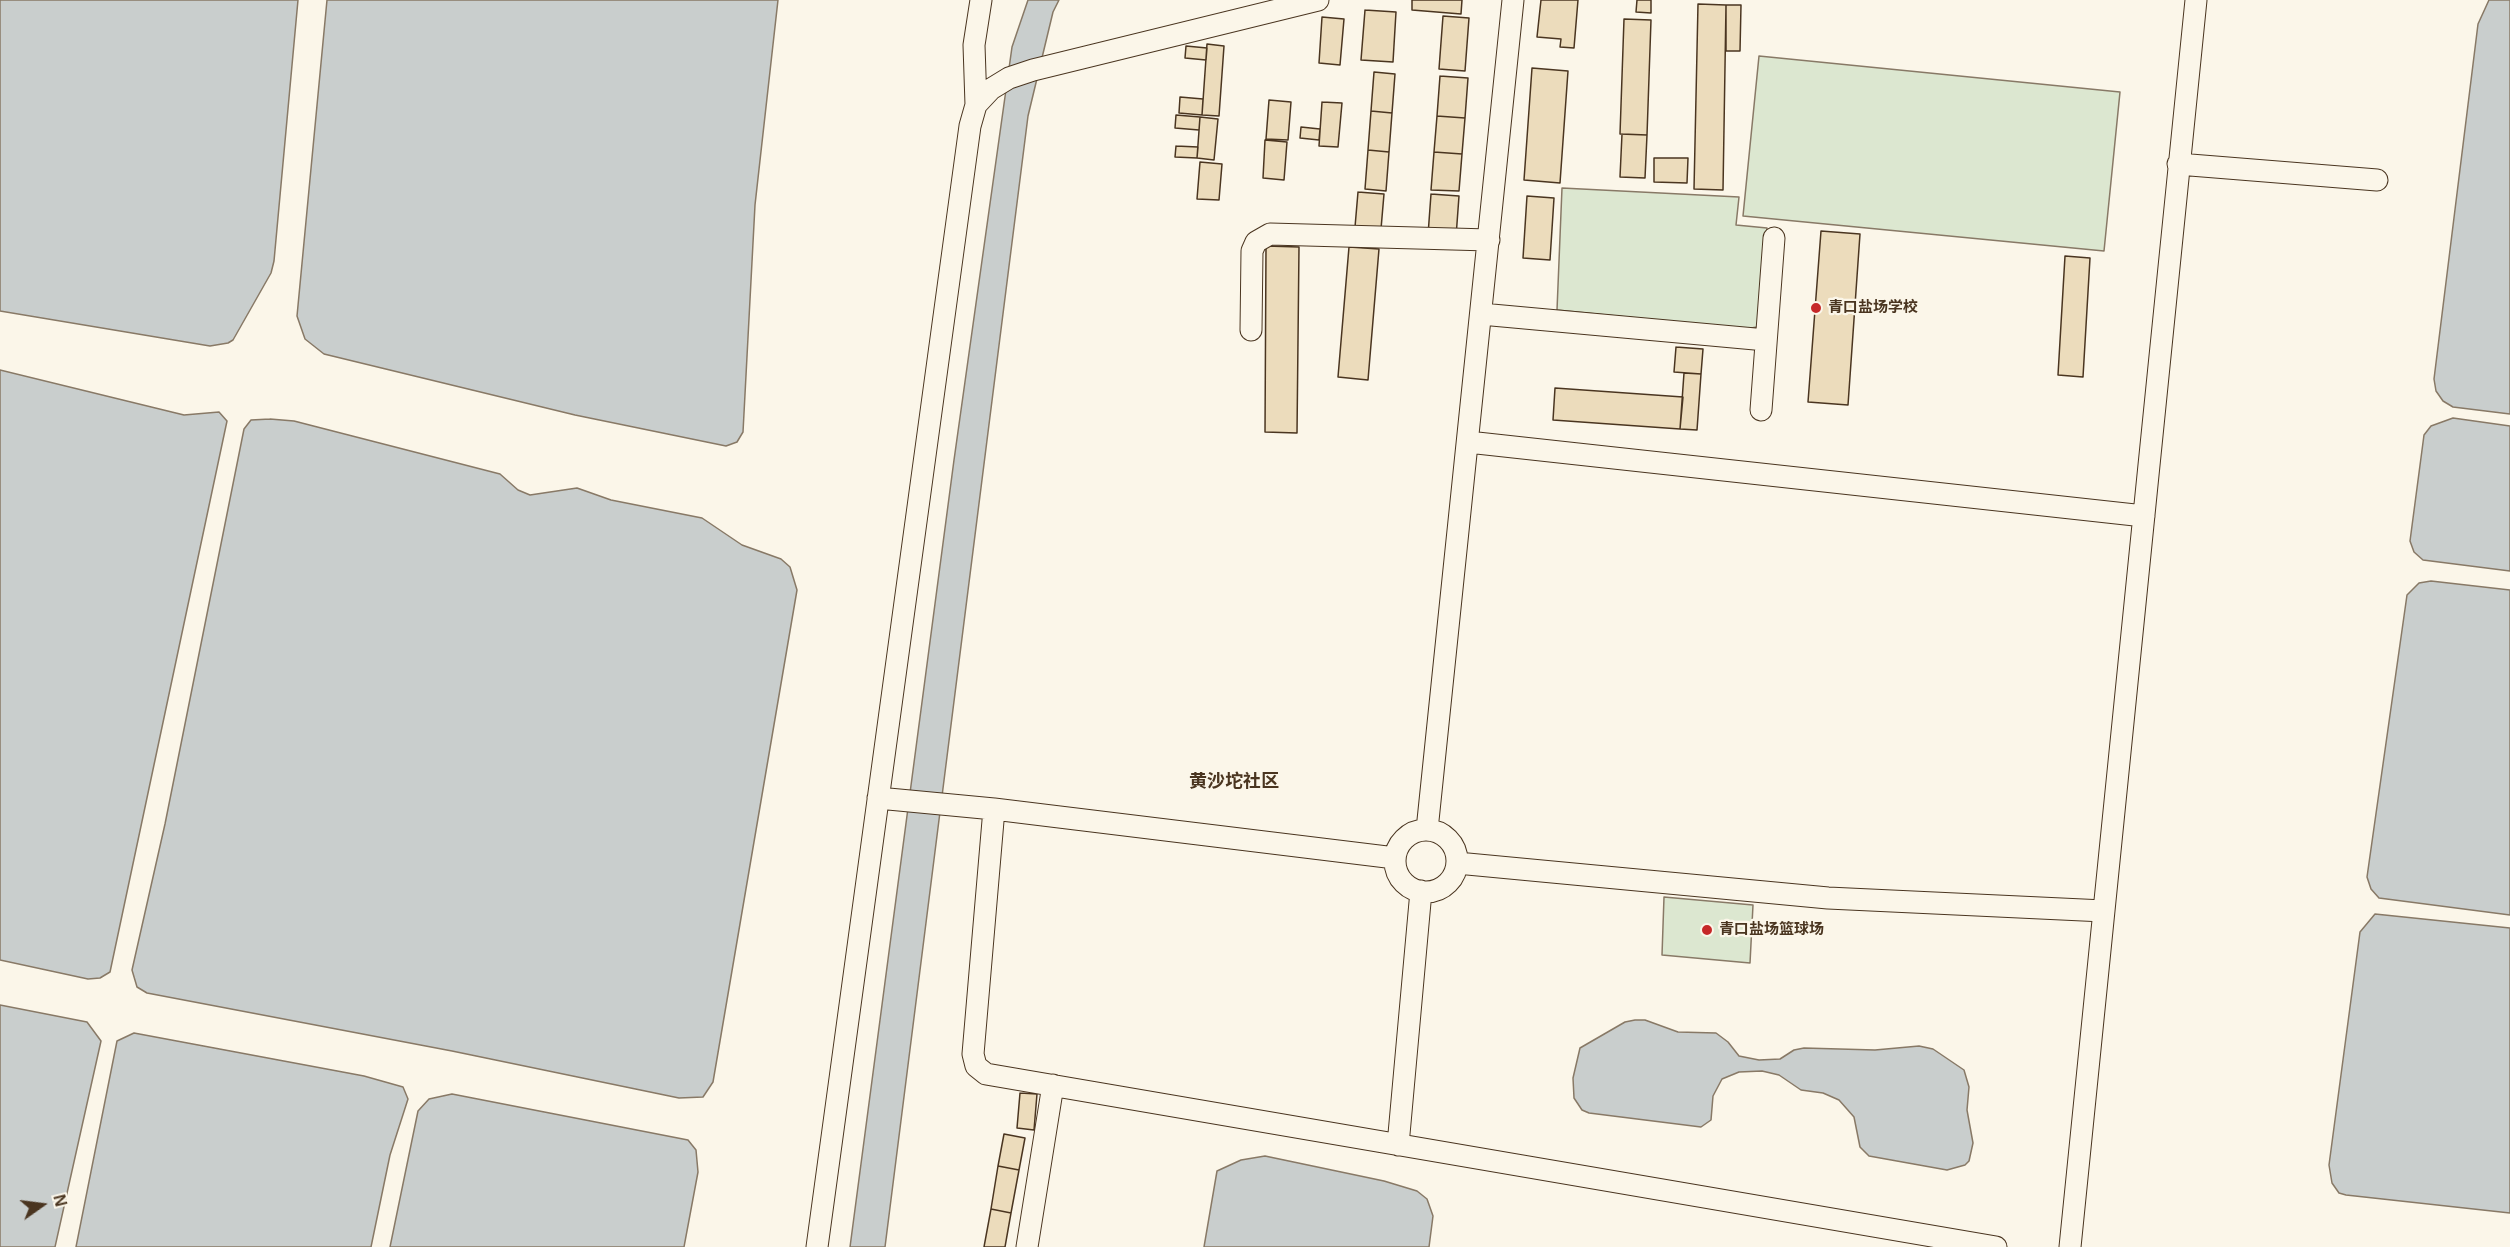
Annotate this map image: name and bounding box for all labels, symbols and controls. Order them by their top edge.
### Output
place label: 青口盐场学校 [1828,299,1918,317]
marker: 青口盐场学校 [1809,301,1823,315]
district label: 黄沙坨社区 [1189,771,1279,793]
place label: 青口盐场篮球场 [1719,921,1824,939]
marker: 青口盐场篮球场 [1700,923,1714,937]
north arrow [12,1175,72,1235]
text: N [50,1193,70,1208]

